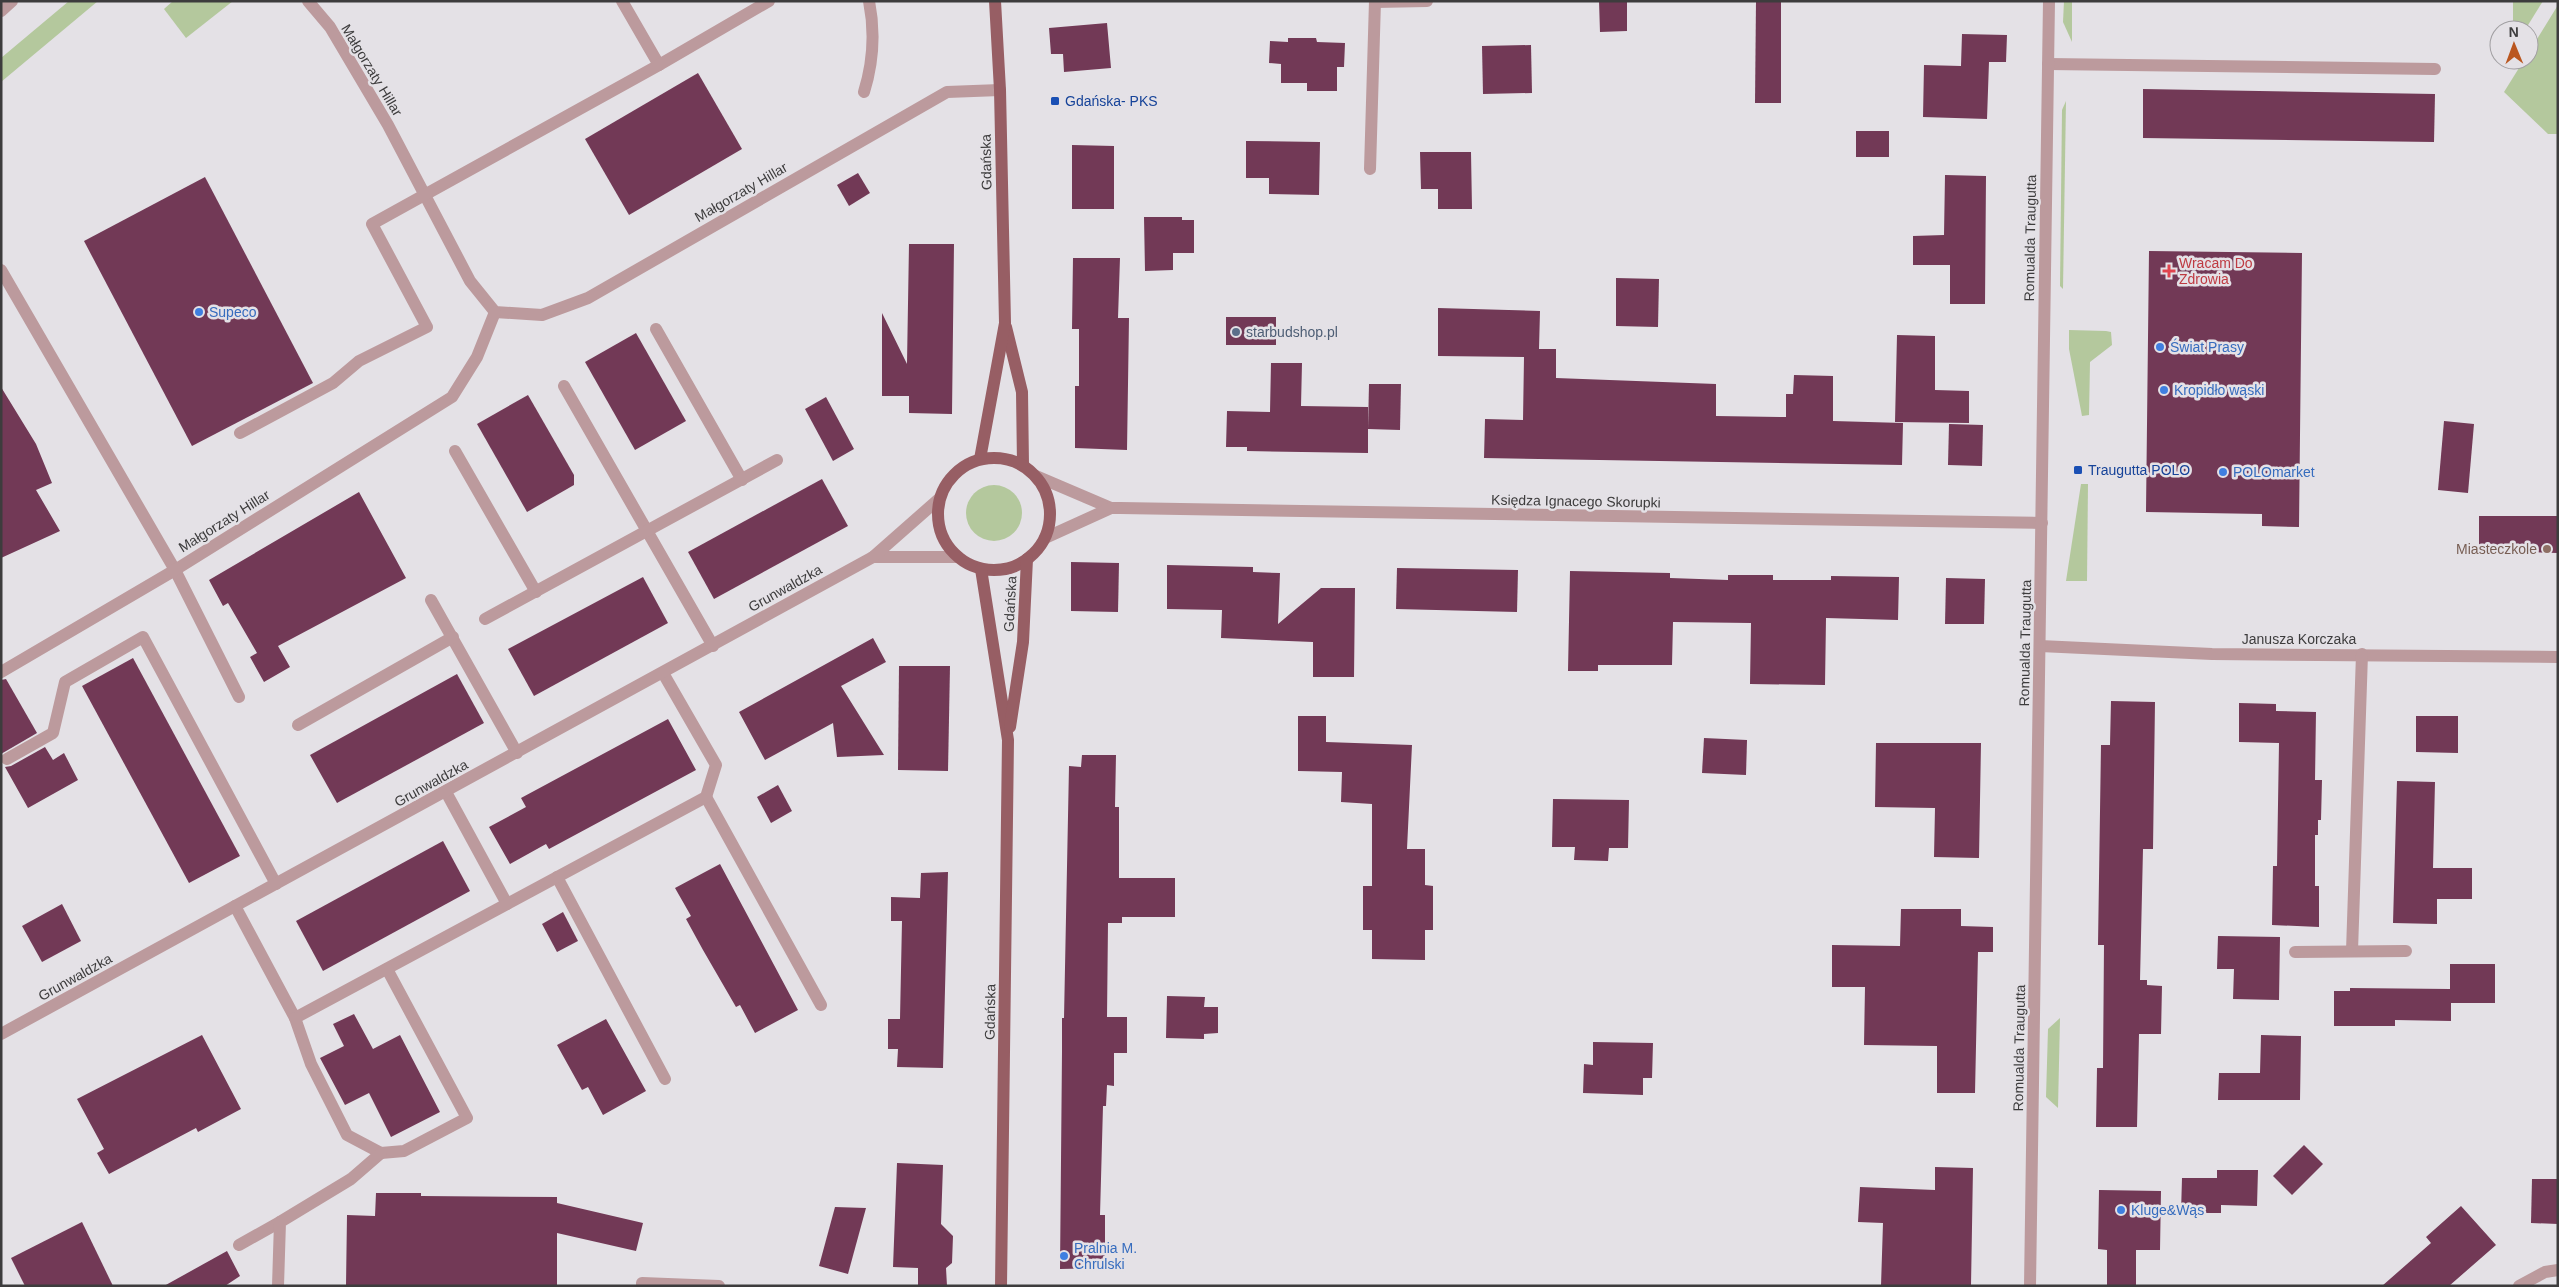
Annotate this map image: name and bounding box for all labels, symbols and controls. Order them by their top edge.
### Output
north arrow [2489,20,2539,70]
street label: Małgorzaty Hillar [338,21,406,119]
text: N [2509,24,2519,40]
place label: Gdańska- PKS [1065,93,1158,109]
marker: Gdańska- PKS [1049,95,1061,107]
street label: Gdańska [978,134,994,190]
street label: Małgorzaty Hillar [692,159,790,225]
street label: Romualda Traugutta [2021,174,2039,302]
place label: Wracam Do Zdrowia [2179,255,2253,287]
marker: Wracam Do Zdrowia [2163,265,2175,277]
place label: Supeco [209,304,257,320]
marker: Supeco [193,306,205,318]
place label: starbudshop.pl [1246,324,1338,340]
marker: starbudshop.pl [1230,326,1242,338]
place label: Świat Prasy [2170,338,2244,355]
marker: Świat Prasy [2154,341,2166,353]
place label: Kropidło wąski [2174,382,2264,398]
marker: Kropidło wąski [2158,384,2170,396]
place label: Traugutta POLO [2088,462,2190,478]
marker: Traugutta POLO [2072,464,2084,476]
place label: POLOmarket [2233,464,2315,480]
marker: POLOmarket [2217,466,2229,478]
street label: Małgorzaty Hillar [176,486,273,555]
street label: Księdza Ignacego Skorupki [1491,492,1661,510]
place label: Miasteczkole [2456,541,2537,557]
marker: Miasteczkole [2541,543,2553,555]
street label: Grunwaldzka [745,561,825,615]
street label: Gdańska [1001,575,1019,632]
street label: Romualda Traugutta [2016,579,2034,707]
street label: Janusza Korczaka [2242,631,2356,647]
street label: Grunwaldzka [391,756,471,810]
street label: Grunwaldzka [35,950,115,1004]
street label: Gdańska [982,984,998,1040]
street label: Romualda Traugutta [2010,984,2028,1112]
place label: Kluge&Wąs [2131,1202,2204,1218]
marker: Kluge&Wąs [2115,1204,2127,1216]
place label: Pralnia M. Chrulski [1074,1240,1137,1272]
marker: Pralnia M. Chrulski [1058,1250,1070,1262]

